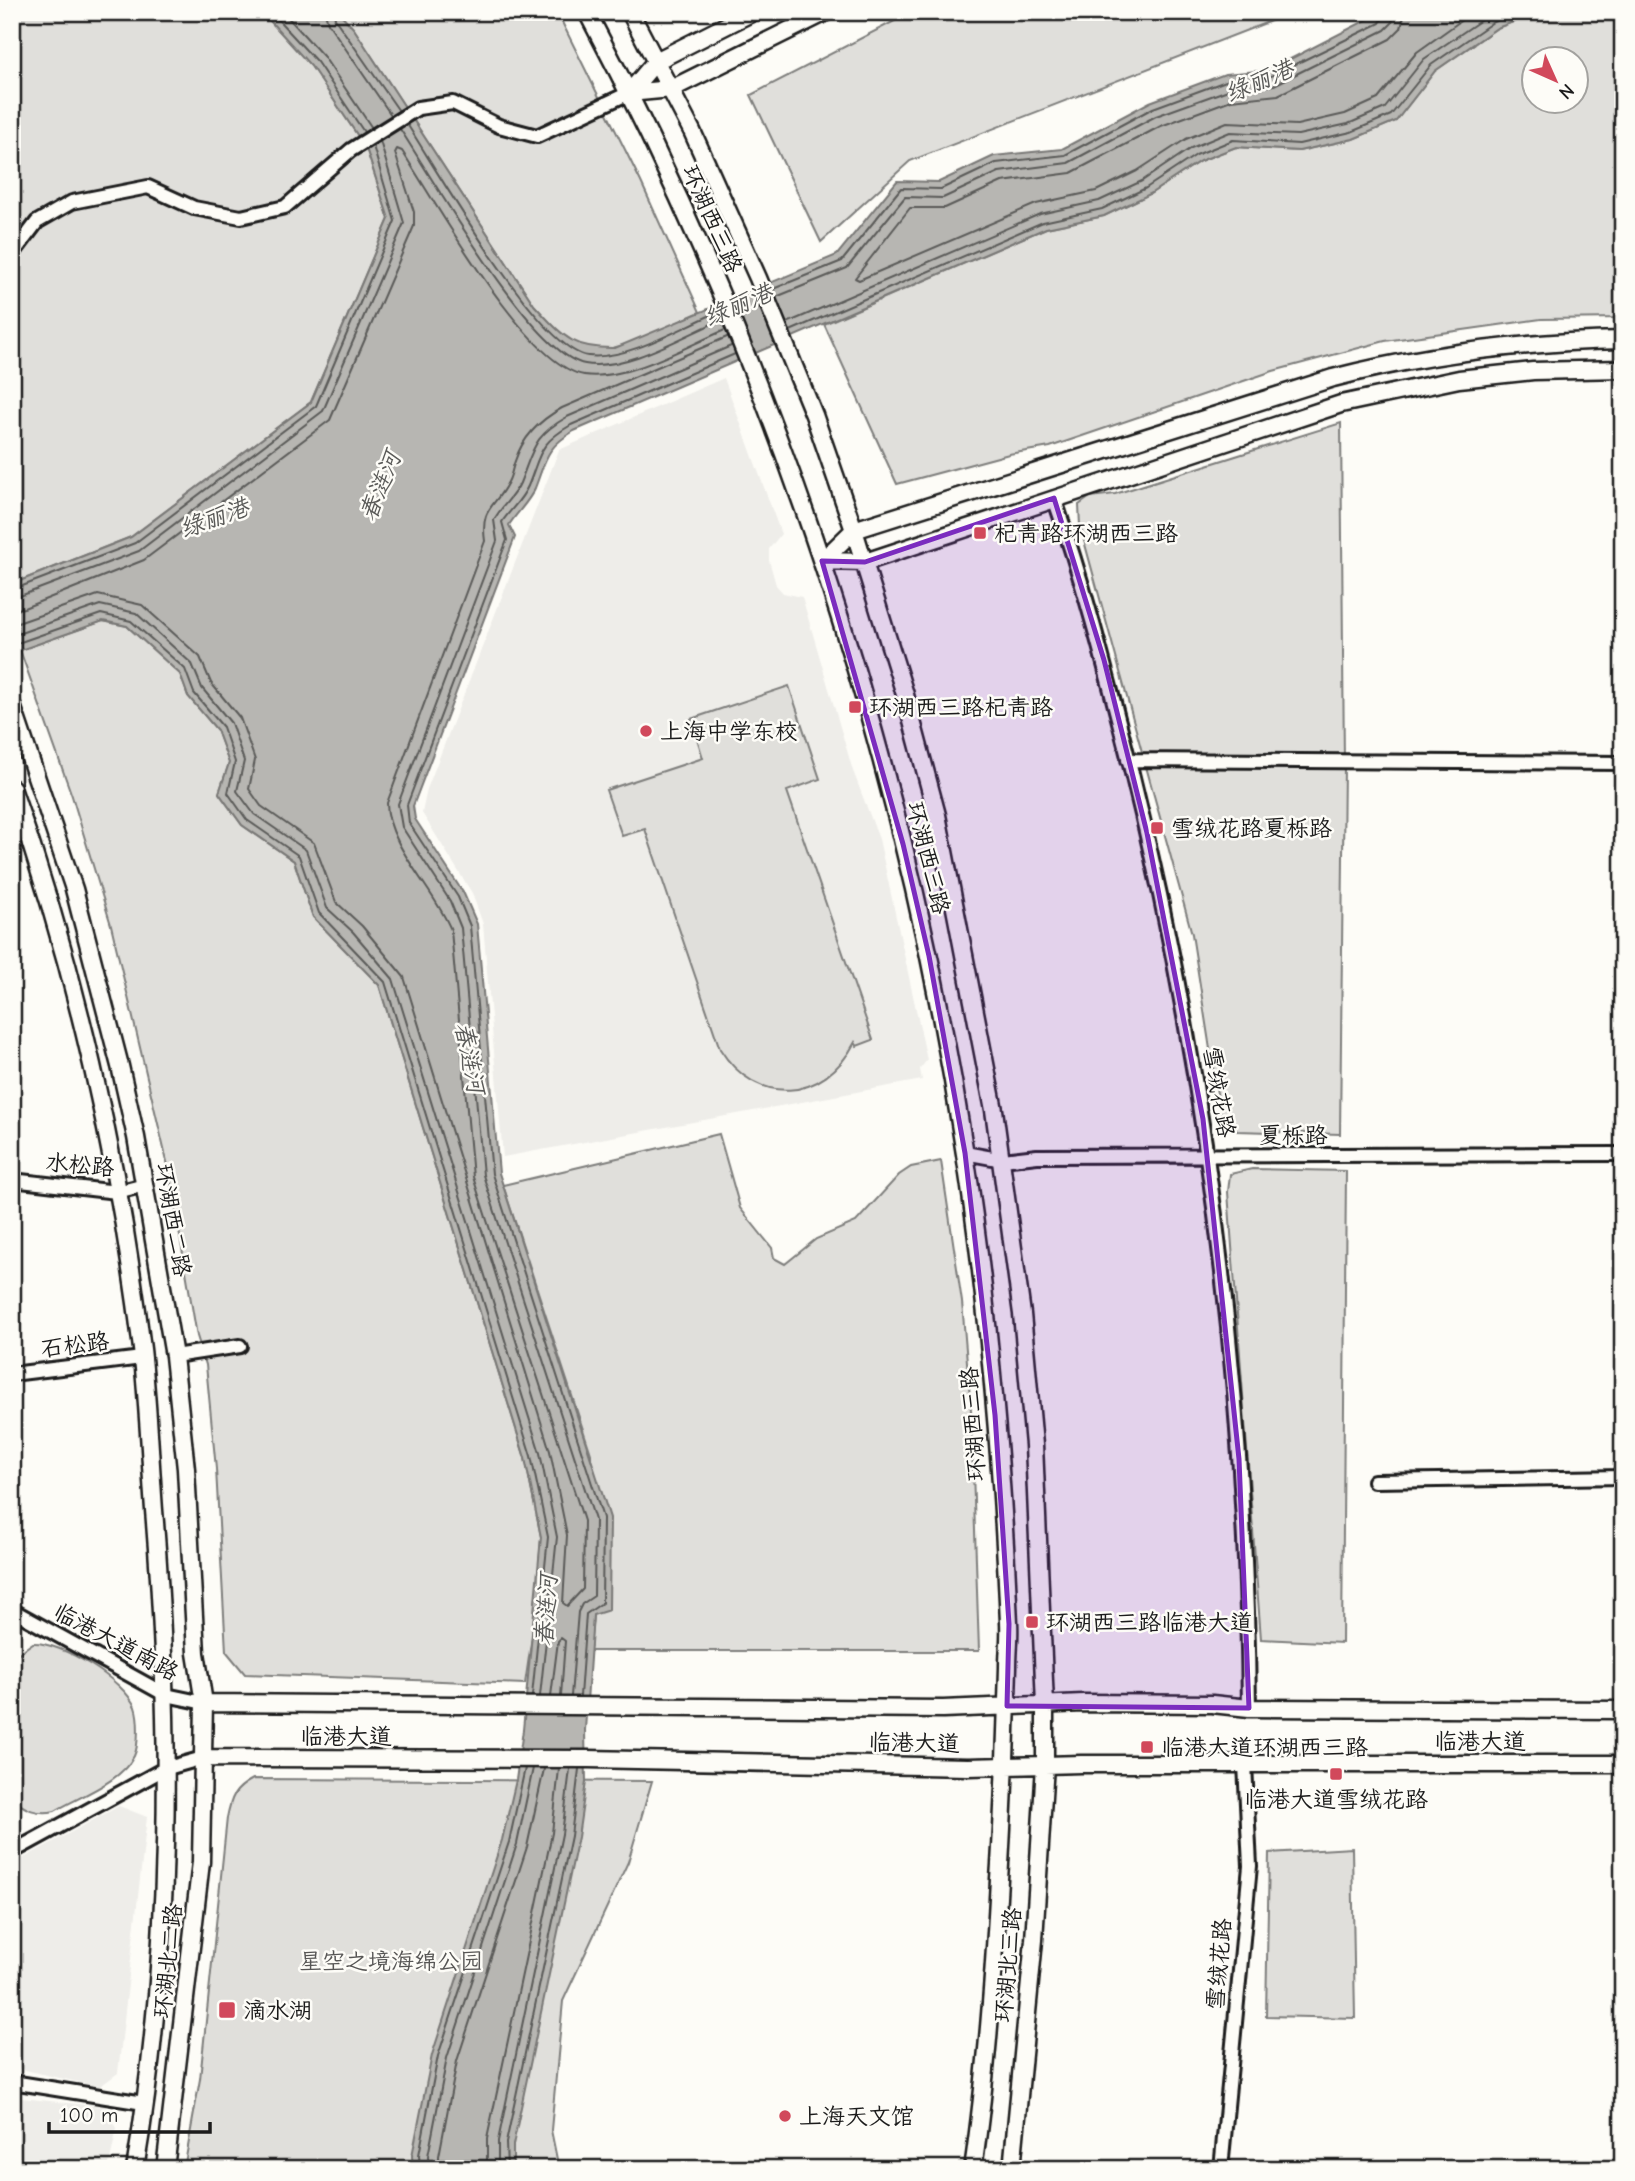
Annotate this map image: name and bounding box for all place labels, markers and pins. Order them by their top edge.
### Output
place label: 杞青路环湖西三路 [994,520,1178,547]
marker: 杞青路环湖西三路 [972,525,988,541]
place label: 环湖西三路杞青路 [869,694,1053,721]
marker: 环湖西三路杞青路 [847,699,863,715]
place label: 上海中学东校 [660,718,798,745]
marker: 上海中学东校 [638,723,654,739]
place label: 雪绒花路夏栎路 [1171,815,1332,842]
marker: 雪绒花路夏栎路 [1149,820,1165,836]
place label: 环湖西三路临港大道 [1046,1609,1253,1636]
marker: 环湖西三路临港大道 [1024,1614,1040,1630]
place label: 临港大道环湖西三路 [1161,1734,1368,1761]
marker: 临港大道环湖西三路 [1139,1739,1155,1755]
marker: 临港大道雪绒花路 [1328,1766,1344,1782]
place label: 临港大道雪绒花路 [1244,1786,1428,1813]
place label: 滴水湖 [243,1997,312,2024]
marker: 滴水湖 [217,2000,237,2020]
place label: 上海天文馆 [799,2103,914,2130]
marker: 上海天文馆 [777,2108,793,2124]

